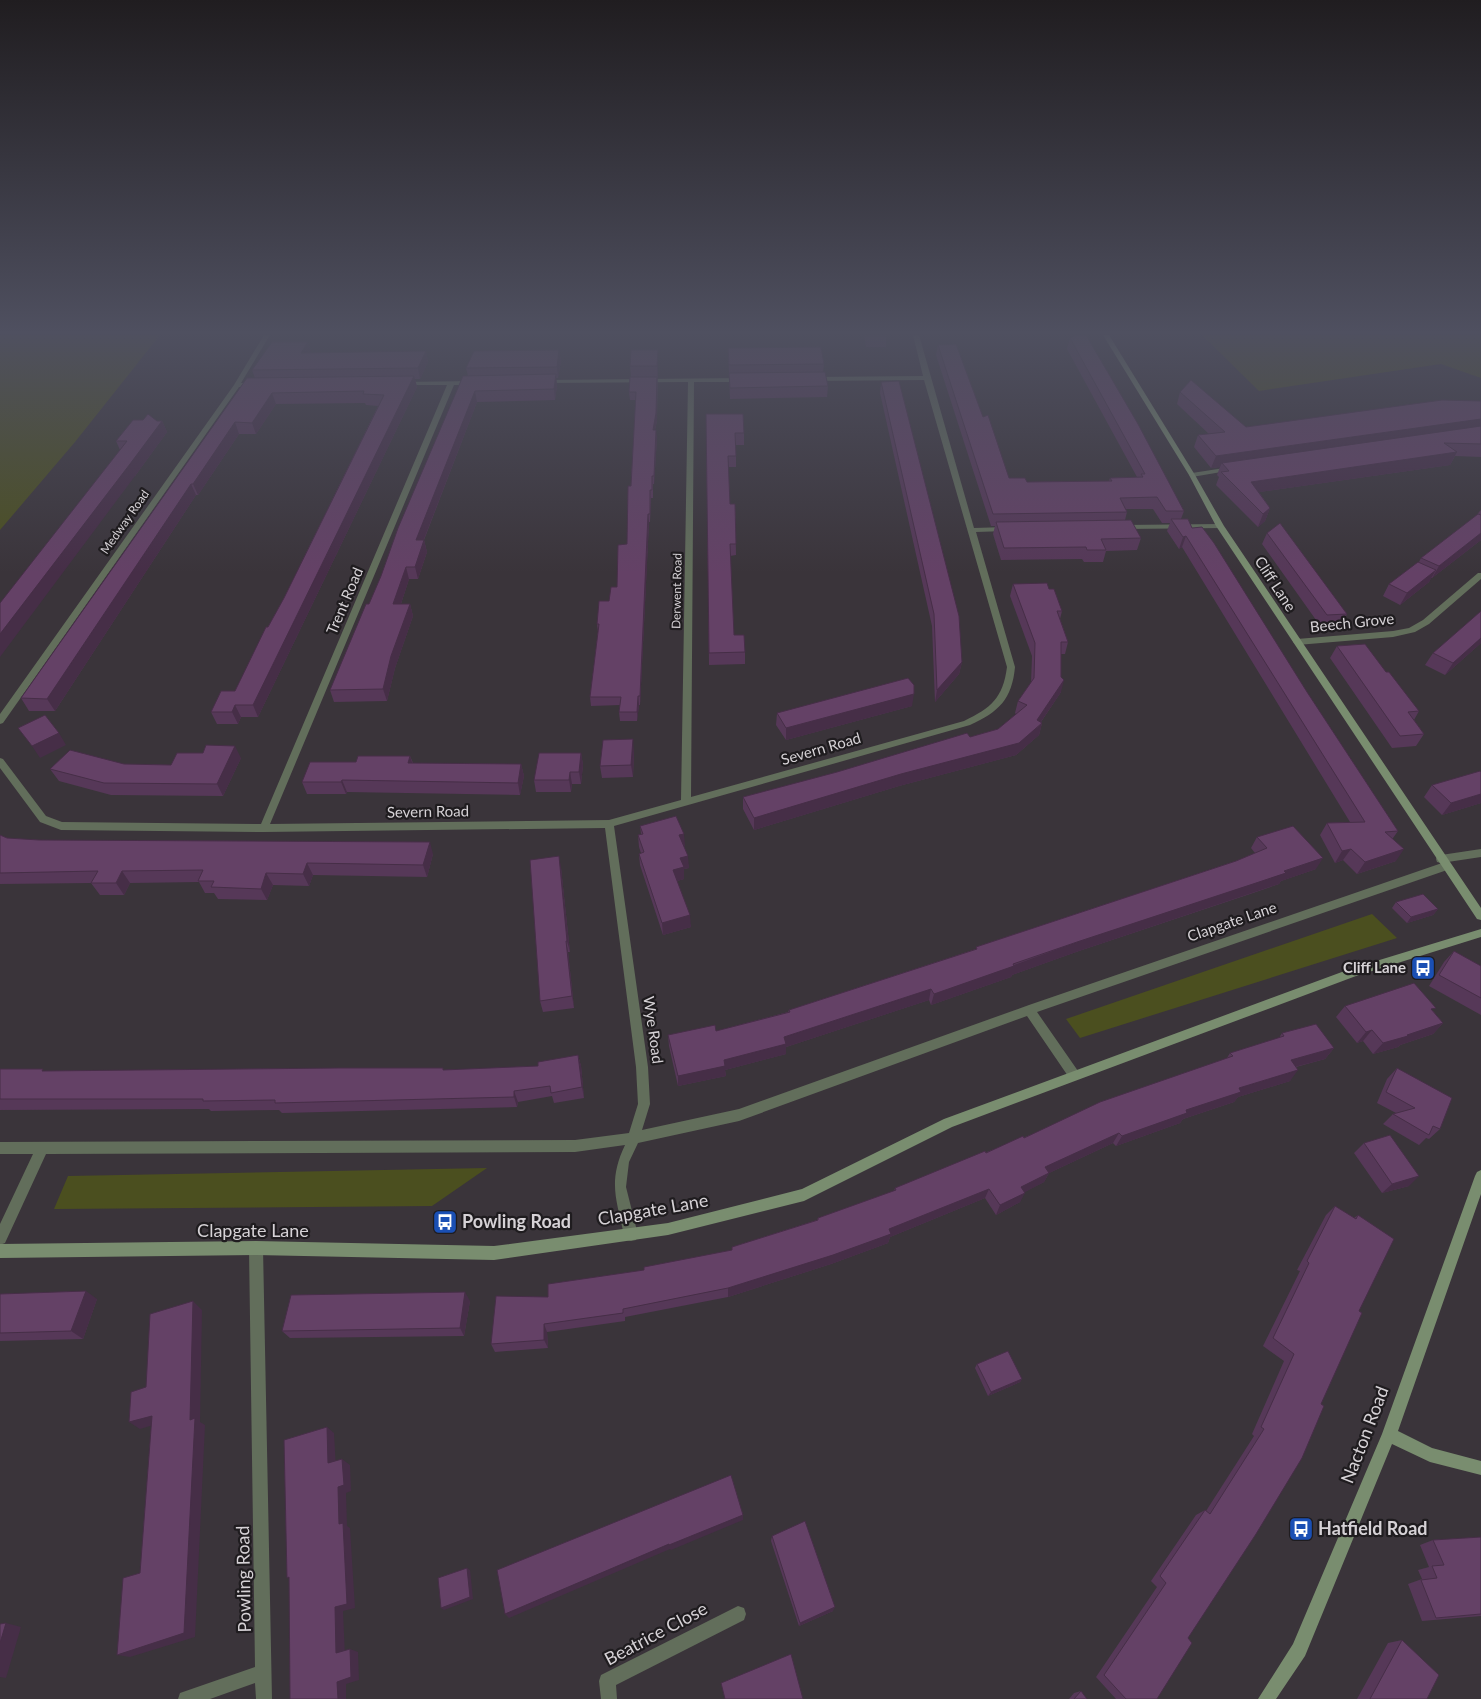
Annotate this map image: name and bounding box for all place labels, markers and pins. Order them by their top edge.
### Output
bus stop icon: Cliff Lane [1410,955,1436,981]
place label: Cliff Lane [1343,958,1406,976]
bus stop icon: Powling Road [432,1209,458,1235]
place label: Powling Road [462,1210,571,1232]
bus stop icon: Hatfield Road [1288,1516,1314,1542]
place label: Hatfield Road [1318,1517,1428,1539]

